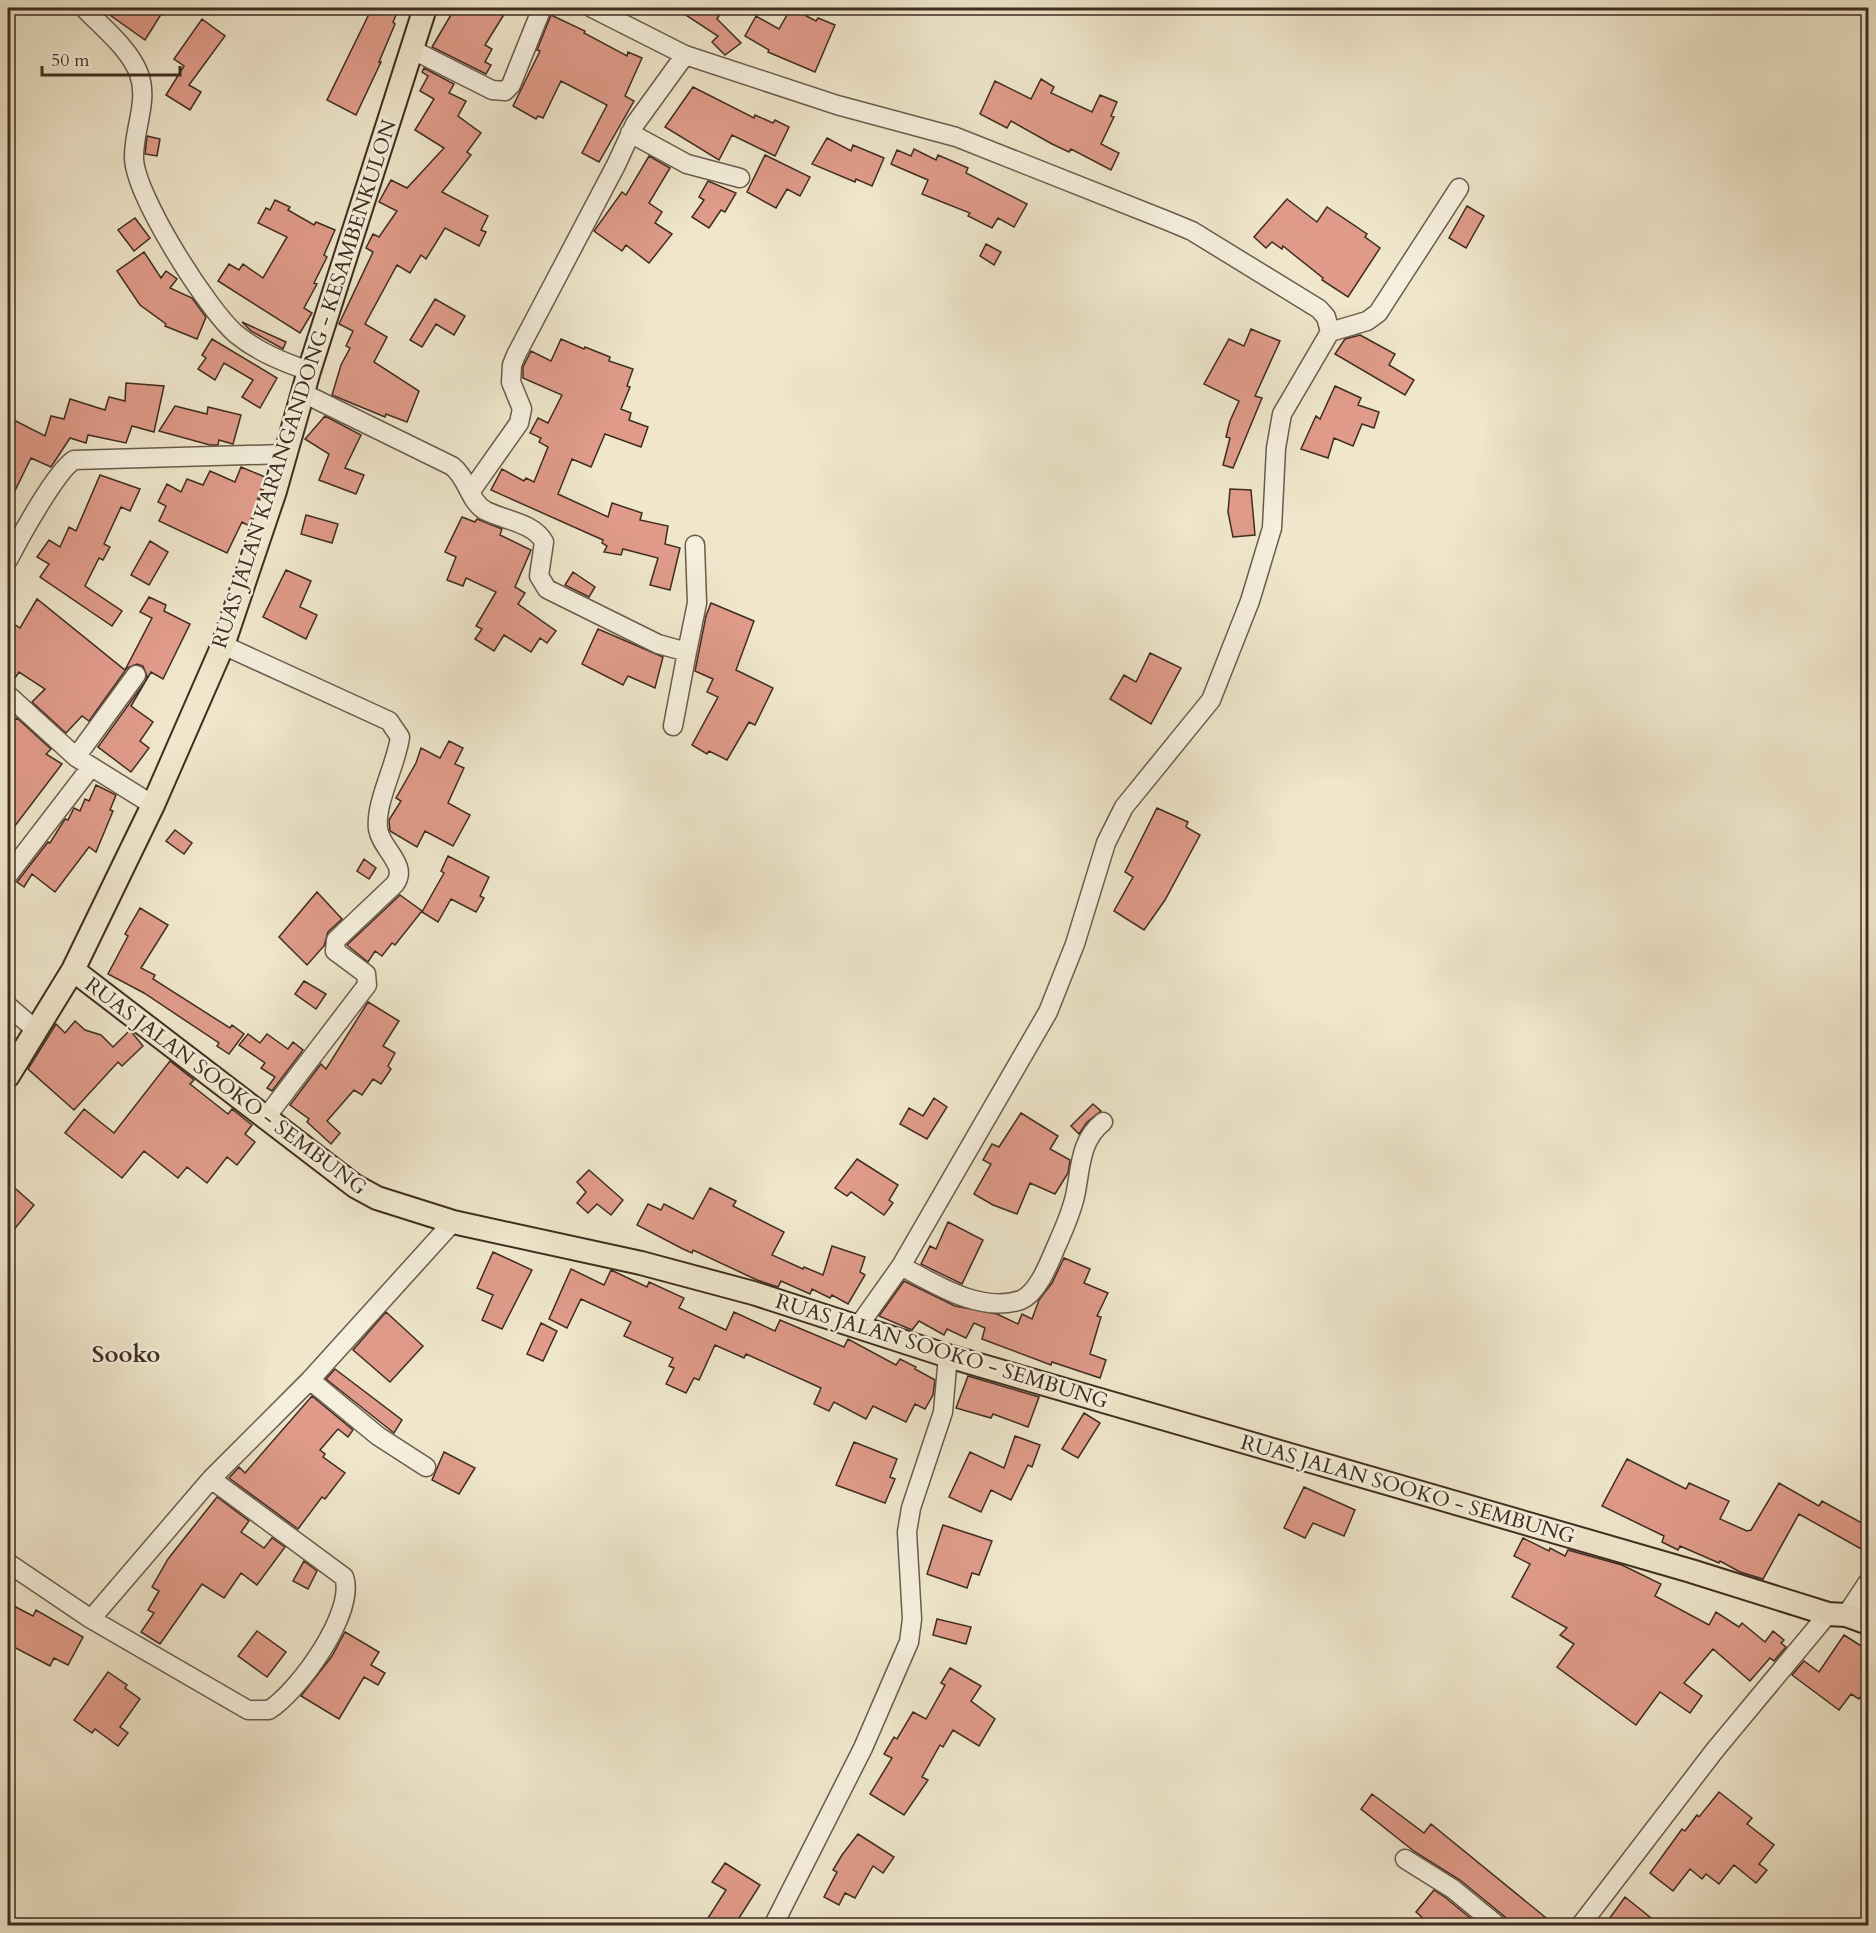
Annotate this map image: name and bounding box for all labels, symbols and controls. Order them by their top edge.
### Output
scale bar [42,39,180,77]
text: 50 m [51,48,90,73]
street label: RUAS JALAN KARANGANDONG - KESAMBENKULON [205,116,404,652]
street label: RUAS JALAN SOOKO - SEMBUNG [79,971,373,1202]
street label: RUAS JALAN SOOKO - SEMBUNG [772,1287,1112,1416]
district label: Sooko [92,1338,160,1371]
street label: RUAS JALAN SOOKO - SEMBUNG [1237,1428,1579,1551]

